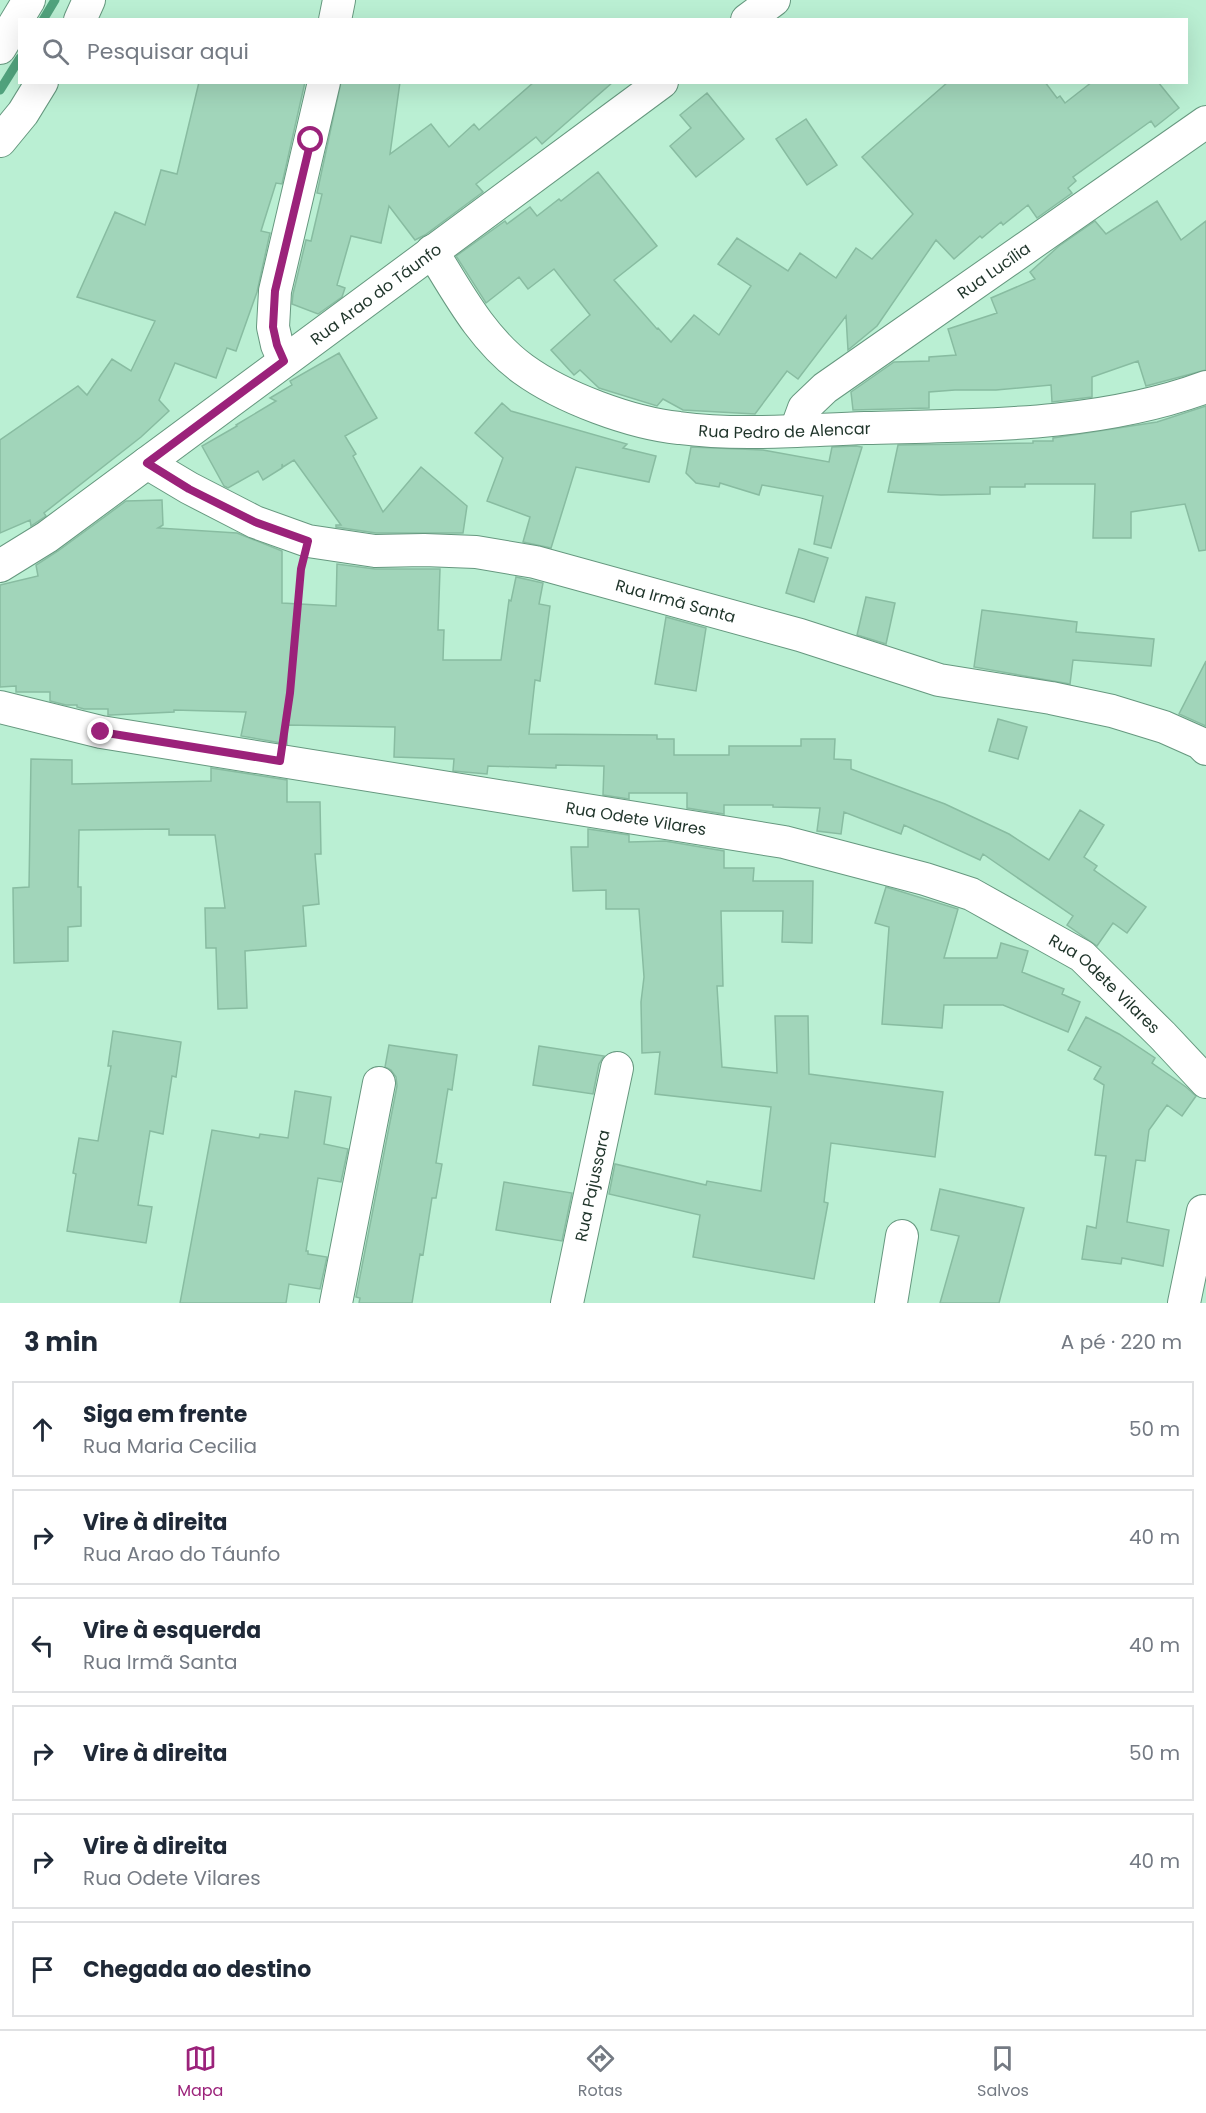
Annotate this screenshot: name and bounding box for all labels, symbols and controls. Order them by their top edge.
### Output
search box [18,18,1188,84]
icon: search [39,35,72,68]
text: Pesquisar aqui [87,36,249,67]
route start [297,126,323,152]
street label: Rua Lucília [952,237,1035,304]
street label: Rua Arao do Táunfo [305,238,446,350]
street label: Rua Pedro de Alencar [698,416,871,444]
street label: Rua Irmã Santa [613,573,738,628]
route end [87,718,113,744]
street label: Rua Odete Vilares [564,796,708,841]
street label: Rua Odete Vilares [1045,928,1165,1039]
street label: Rua Pajussara [569,1128,615,1244]
text: 3 min [24,1324,98,1360]
text: A pé · 220 m [1061,1328,1182,1356]
text: Siga em frente [83,1399,247,1430]
icon: ahead [26,1413,59,1446]
text: 50 m [1129,1415,1180,1443]
text: Rua Maria Cecilia [83,1432,257,1460]
text: Vire à direita [83,1507,228,1538]
icon: right [26,1521,59,1554]
text: 40 m [1129,1523,1180,1551]
text: Rua Arao do Táunfo [83,1540,280,1568]
text: Vire à esquerda [83,1615,261,1646]
icon: left [26,1629,59,1662]
text: 40 m [1129,1631,1180,1659]
text: Rua Irmã Santa [83,1648,238,1676]
icon: right [26,1737,59,1770]
text: Vire à direita [83,1738,228,1769]
text: 50 m [1129,1739,1180,1767]
text: Vire à direita [83,1831,228,1862]
icon: right [26,1845,59,1878]
text: 40 m [1129,1847,1180,1875]
text: Rua Odete Vilares [83,1864,261,1892]
icon: arrive [26,1953,59,1986]
text: Chegada ao destino [83,1954,311,1985]
tab: Mapa [177,2042,223,2103]
tab: Rotas [578,2042,623,2103]
tab: Salvos [977,2042,1029,2103]

